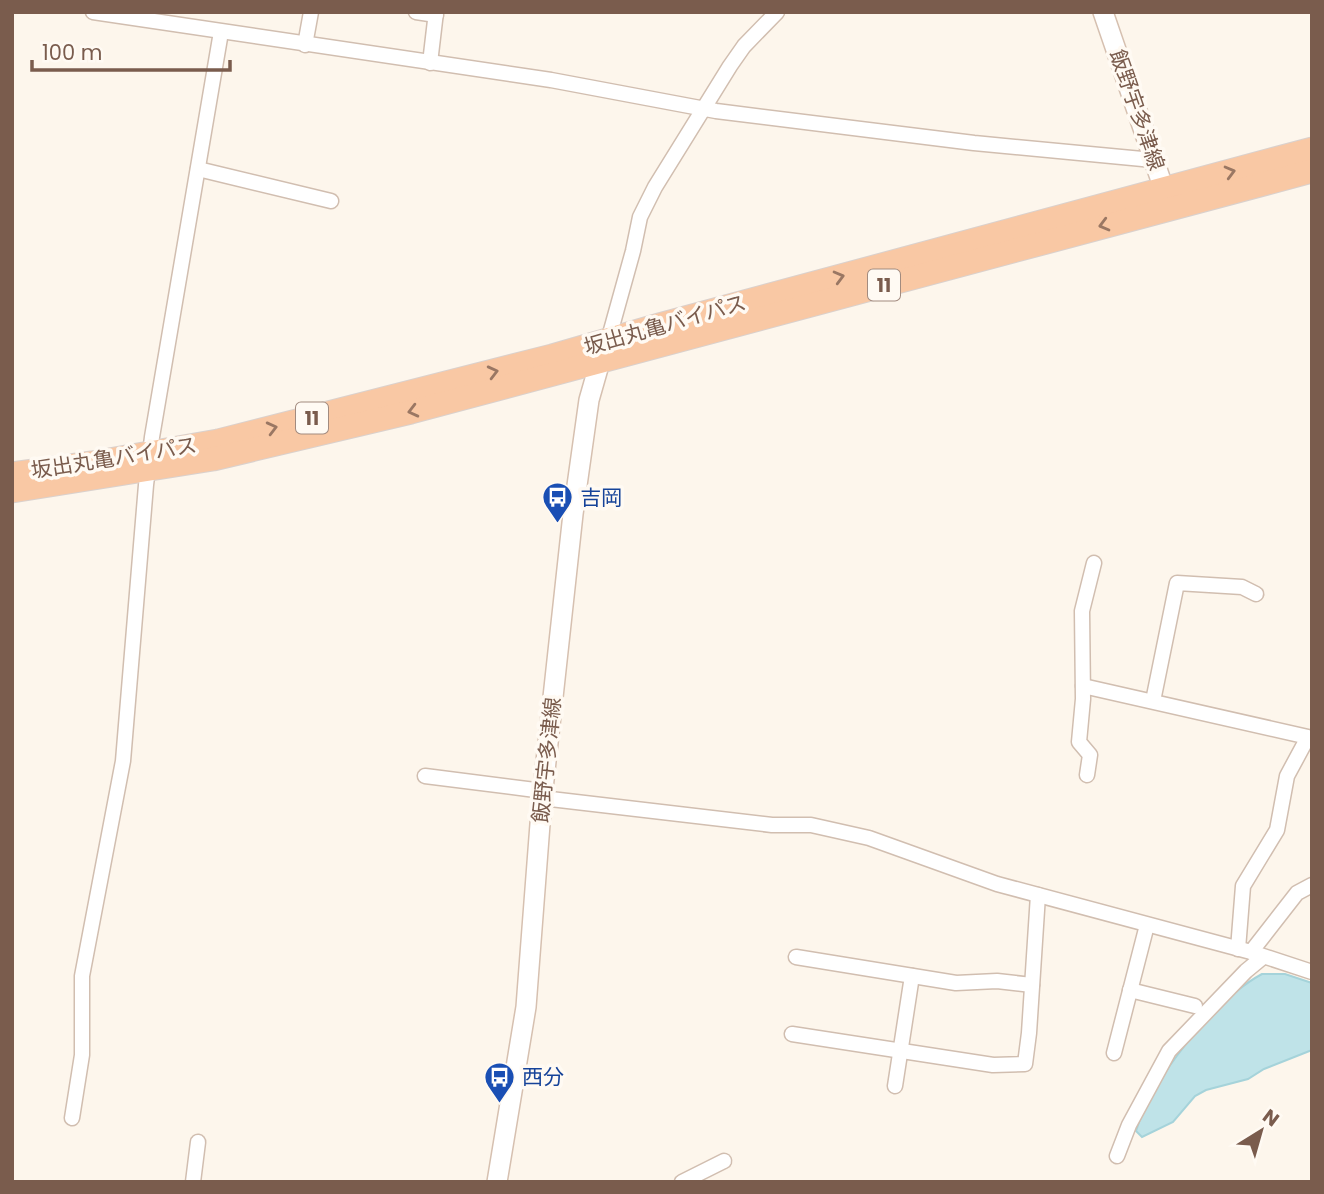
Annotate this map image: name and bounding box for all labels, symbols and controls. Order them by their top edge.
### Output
scale bar [32,28,229,72]
text: 100 m [42,38,102,67]
street label: 飯野宇多津線 [1103,46,1172,174]
one-way arrow [1223,165,1235,180]
one-way arrow [1098,217,1110,232]
road number: 11 [868,270,900,300]
one-way arrow [833,271,845,285]
street label: 坂出丸亀バイパス [580,287,749,362]
one-way arrow [487,366,499,380]
road number: 11 [296,402,328,434]
one-way arrow [407,403,419,417]
one-way arrow [266,422,278,436]
street label: 坂出丸亀バイパス [29,430,199,485]
bus stop icon: 吉岡 [540,481,574,525]
place label: 吉岡 [580,483,622,512]
street label: 飯野宇多津線 [525,696,568,824]
bus stop icon: 西分 [482,1060,516,1104]
place label: 西分 [522,1062,564,1091]
north arrow [1226,1096,1296,1166]
text: N [1257,1103,1285,1133]

